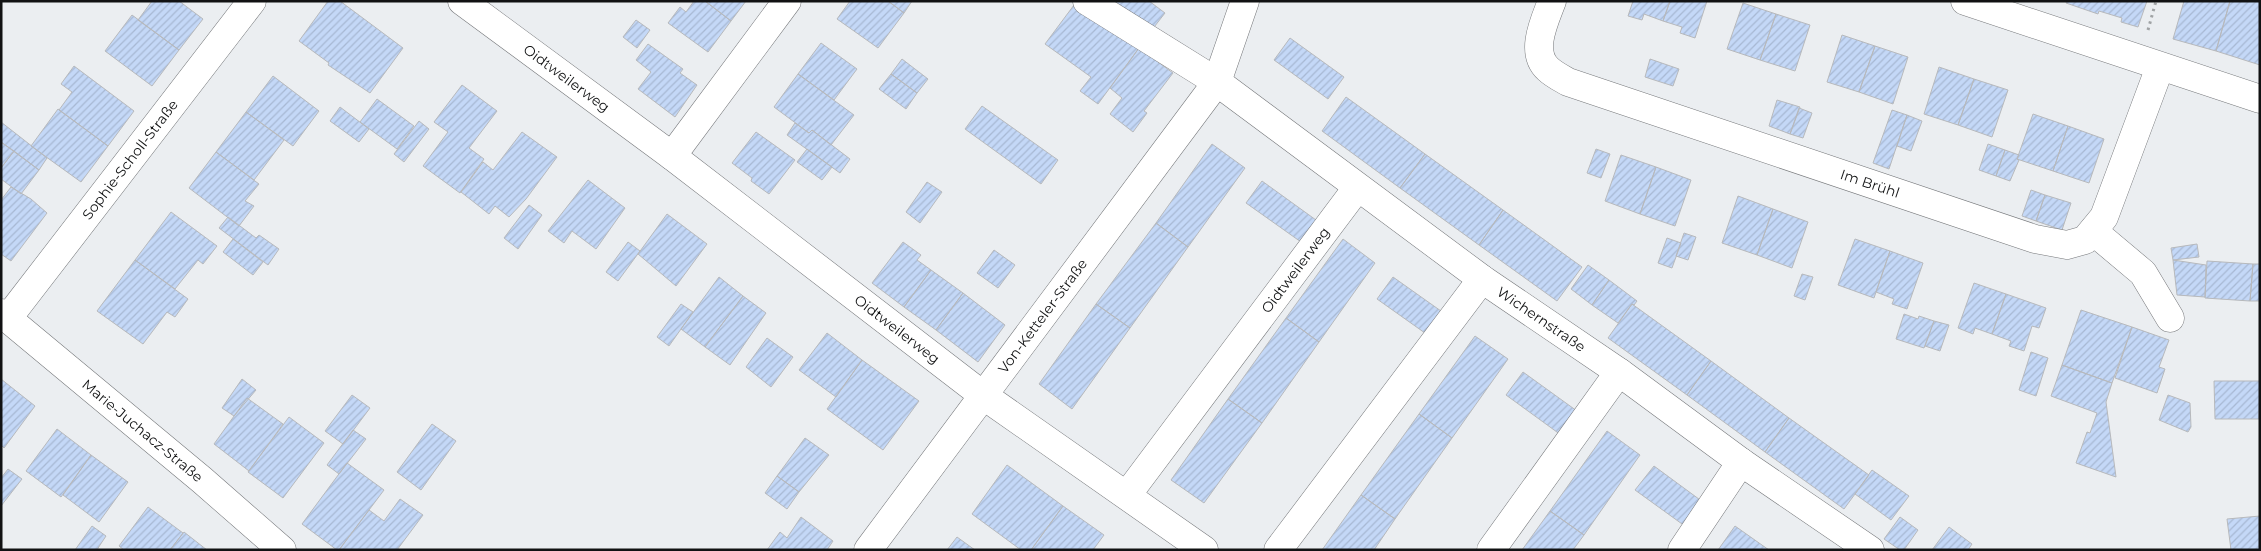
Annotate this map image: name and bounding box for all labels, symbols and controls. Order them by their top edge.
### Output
street label: Oidtweilerweg [520,40,613,116]
street label: Sophie-Scholl-Straße [78,96,182,223]
street label: Im Brühl [1838,165,1902,202]
street label: Oidtweilerweg [1257,223,1334,317]
street label: Von-Ketteler-Straße [994,255,1091,377]
street label: Wichernstraße [1493,283,1589,356]
street label: Oidtweilerweg [851,291,943,368]
street label: Marie-Juchacz-Straße [78,375,207,486]

